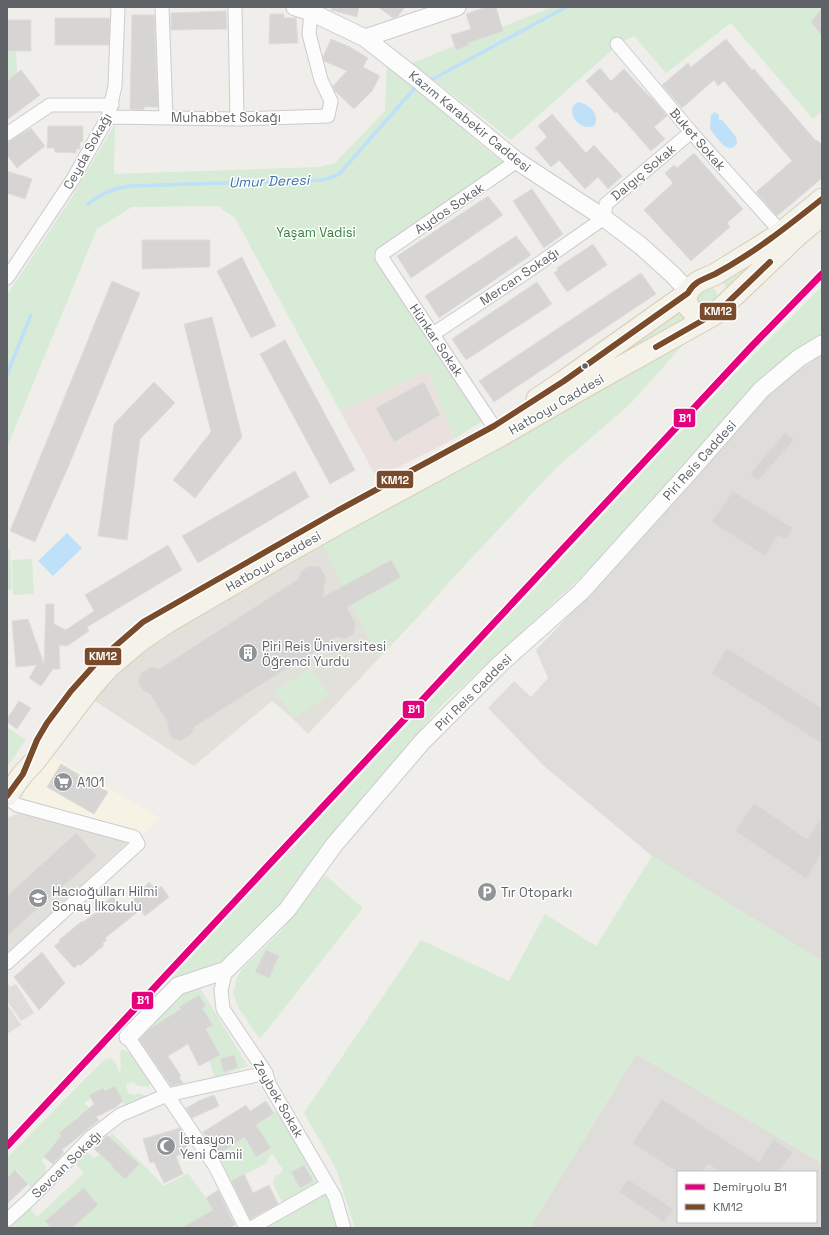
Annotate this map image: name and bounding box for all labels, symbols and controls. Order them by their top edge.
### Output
street label: Kazım Karabekir Caddesi [405,67,534,176]
street label: Buket Sokak [666,105,729,174]
street label: Muhabbet Sokağı [171,109,281,126]
street label: Ceyda Sokağı [59,110,115,192]
street label: Dalgıç Sokak [608,140,679,204]
water label: Umur Deresi [229,171,311,191]
street label: Aydos Sokak [411,179,487,238]
park label: Yaşam Vadisi [276,224,356,241]
street label: Mercan Sokağı [476,244,562,309]
street label: Hünkar Sokak [406,301,467,380]
line badge: KM12 [699,302,737,321]
text: KM12 [704,304,733,318]
unlabelled marker [580,361,590,371]
street label: Hatboyu Caddesi [506,370,607,439]
line badge: B1 [673,408,696,428]
text: B1 [679,411,691,425]
street label: Piri Reis Caddesi [659,417,740,504]
line badge: KM12 [376,470,414,489]
text: KM12 [381,473,410,487]
street label: Hatboyu Caddesi [223,527,324,596]
place label: Piri Reis Üniversitesi Öğrenci Yurdu [262,638,386,670]
building icon: Piri Reis Üniversitesi Öğrenci Yurdu [237,642,259,664]
line badge: KM12 [84,647,122,666]
text: KM12 [89,649,118,663]
street label: Piri Reis Caddesi [431,650,515,734]
line badge: B1 [402,700,425,719]
text: B1 [408,702,420,716]
supermarket icon: A101 [52,771,74,793]
place label: A101 [77,774,104,791]
parking icon: Tır Otoparkı [476,881,498,903]
place label: Hacıoğulları Hilmi Sonay İlkokulu [52,883,158,915]
place label: Tır Otoparkı [501,884,573,901]
school or university icon: Hacıoğulları Hilmi Sonay İlkokulu [27,887,49,909]
line badge: B1 [131,991,154,1010]
text: B1 [137,993,149,1007]
street label: Zeybek Sokak [250,1057,308,1141]
street label: Sevcan Sokağı [28,1127,105,1202]
place label: İstasyon Yeni Camii [180,1131,242,1163]
mosque icon: İstasyon Yeni Camii [155,1135,177,1157]
legend [677,1171,817,1223]
text: Demiryolu B1 [713,1179,787,1195]
text: KM12 [713,1199,743,1215]

